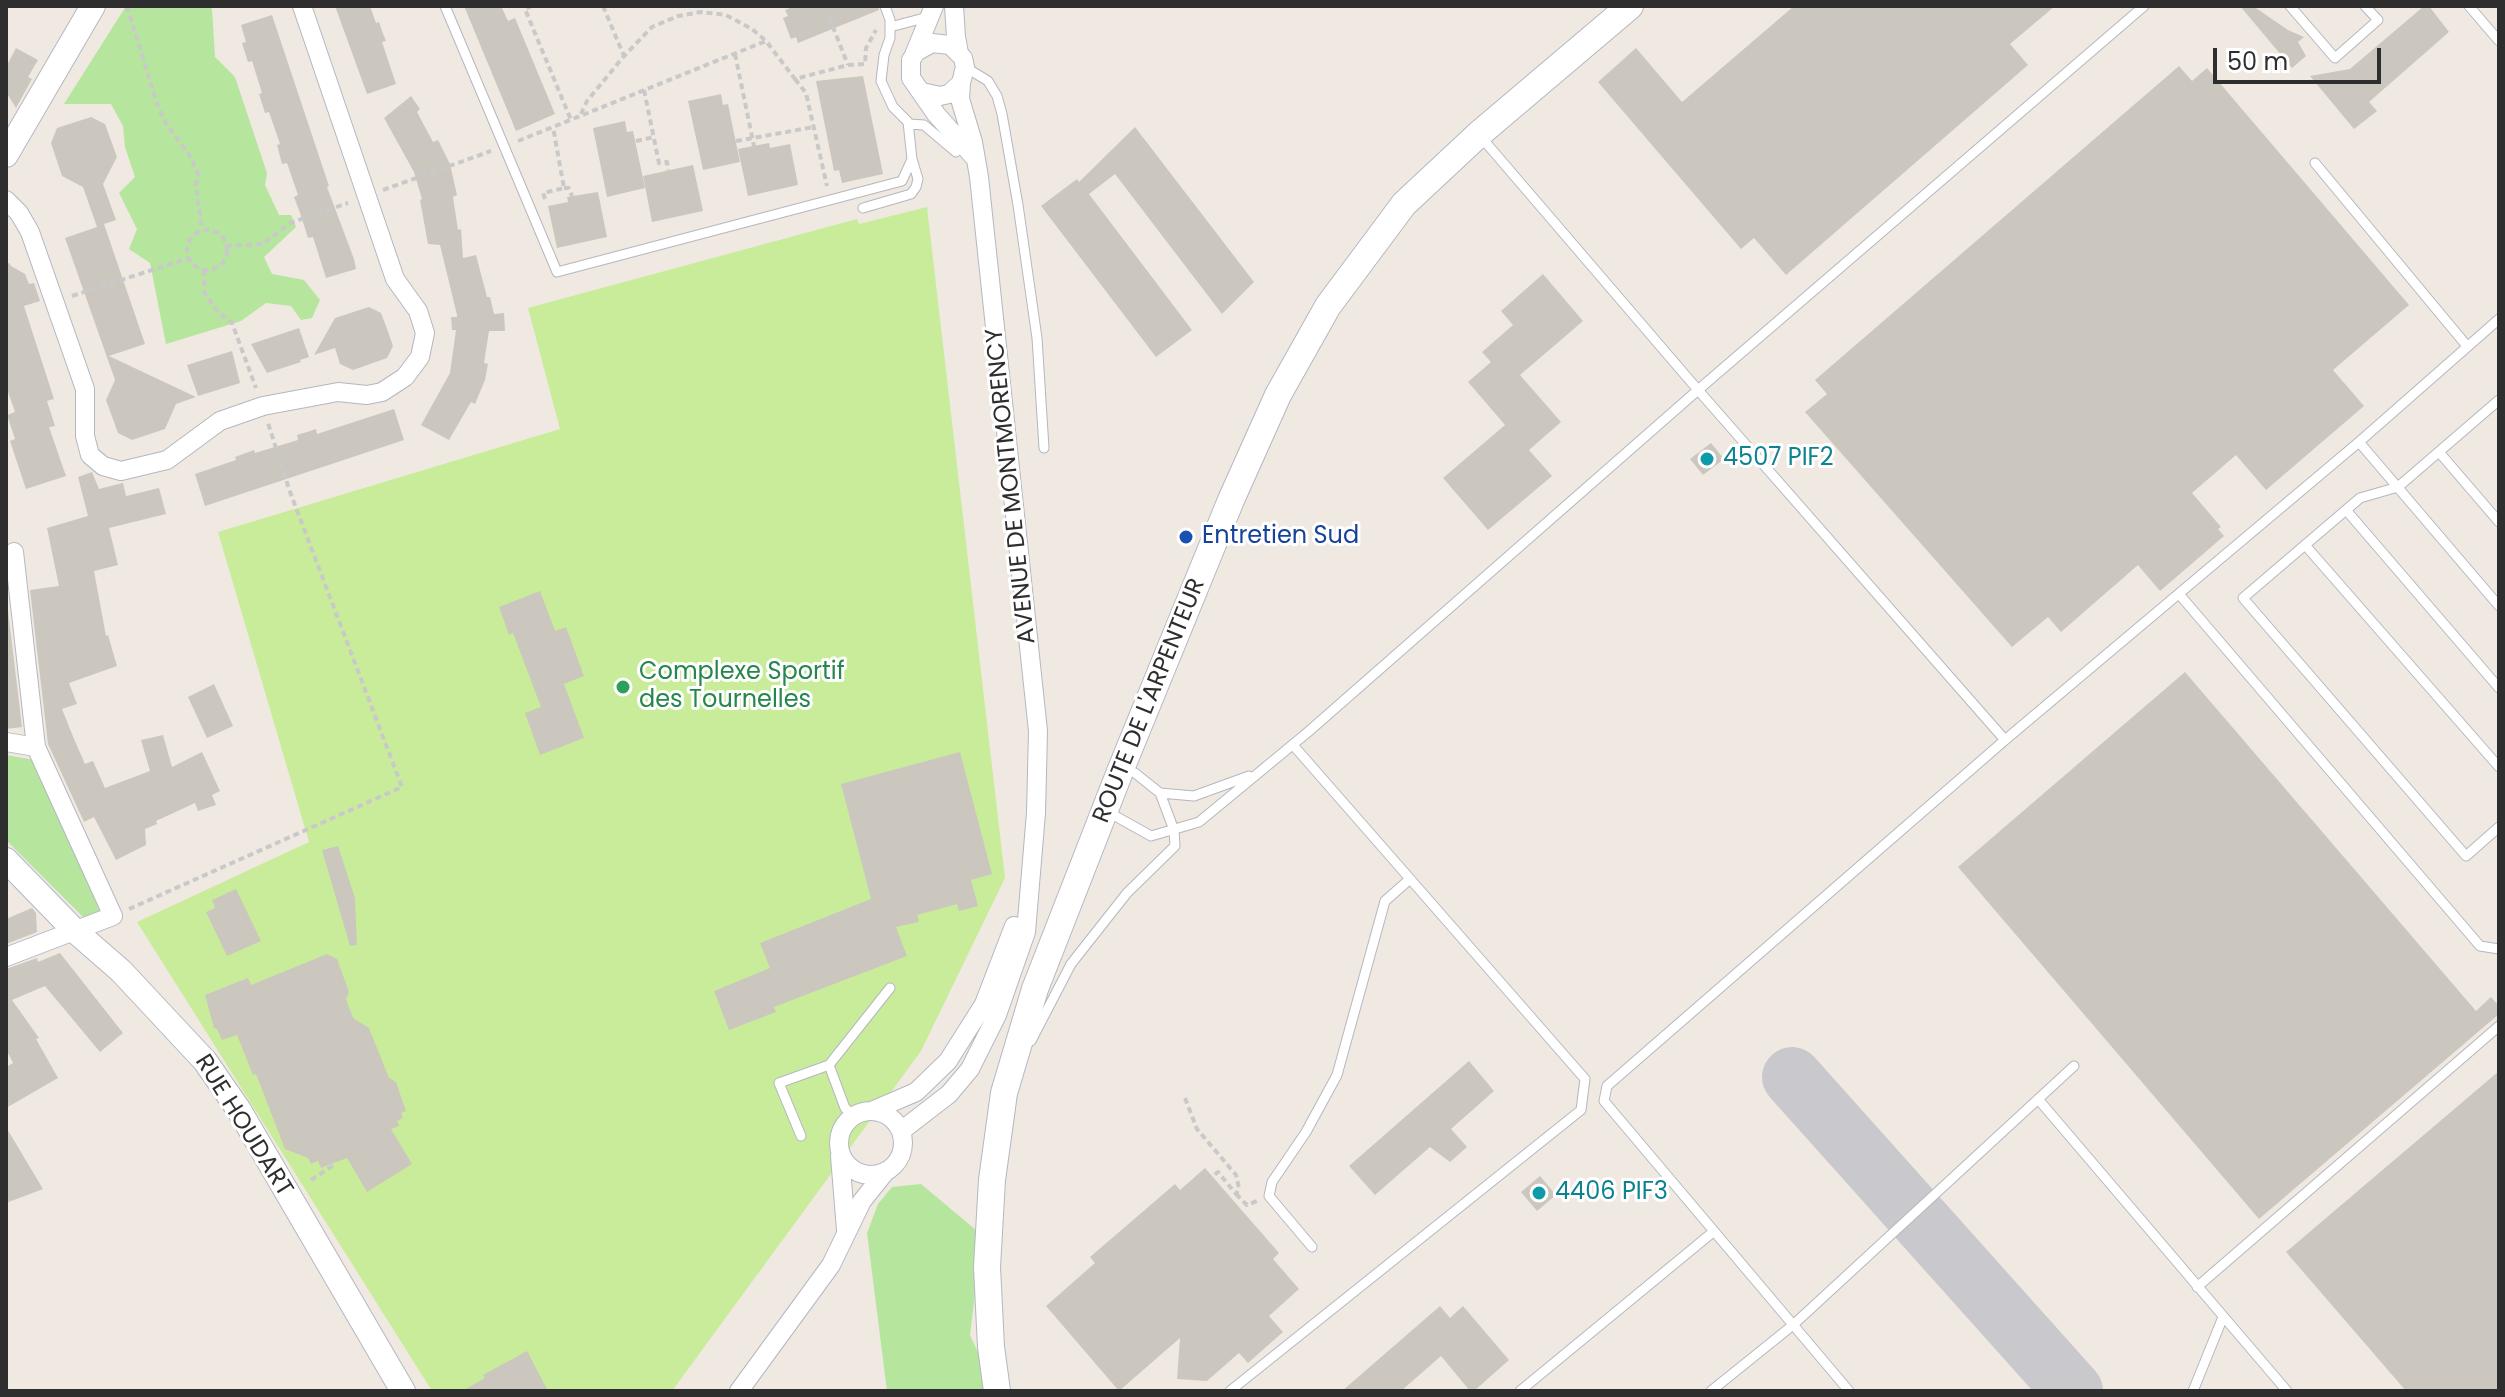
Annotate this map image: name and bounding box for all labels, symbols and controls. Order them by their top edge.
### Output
scale bar [2217,32,2385,82]
text: 50 m [2227,45,2288,78]
street label: AVENUE DE MONTMORENCY [981,327,1043,645]
place label: 4507 PIF2 [1723,445,1833,473]
marker: 4507 PIF2 [1698,450,1716,468]
place label: Entretien Sud [1202,523,1359,551]
marker: Entretien Sud [1177,528,1195,546]
street label: ROUTE DE L'ARPENTEUR [1088,575,1212,827]
place label: Complexe Sportif des Tournelles [639,659,845,715]
marker: Complexe Sportif des Tournelles [614,678,632,696]
street label: RUE HOUDART [188,1050,298,1202]
place label: 4406 PIF3 [1555,1179,1668,1207]
marker: 4406 PIF3 [1530,1184,1548,1202]

